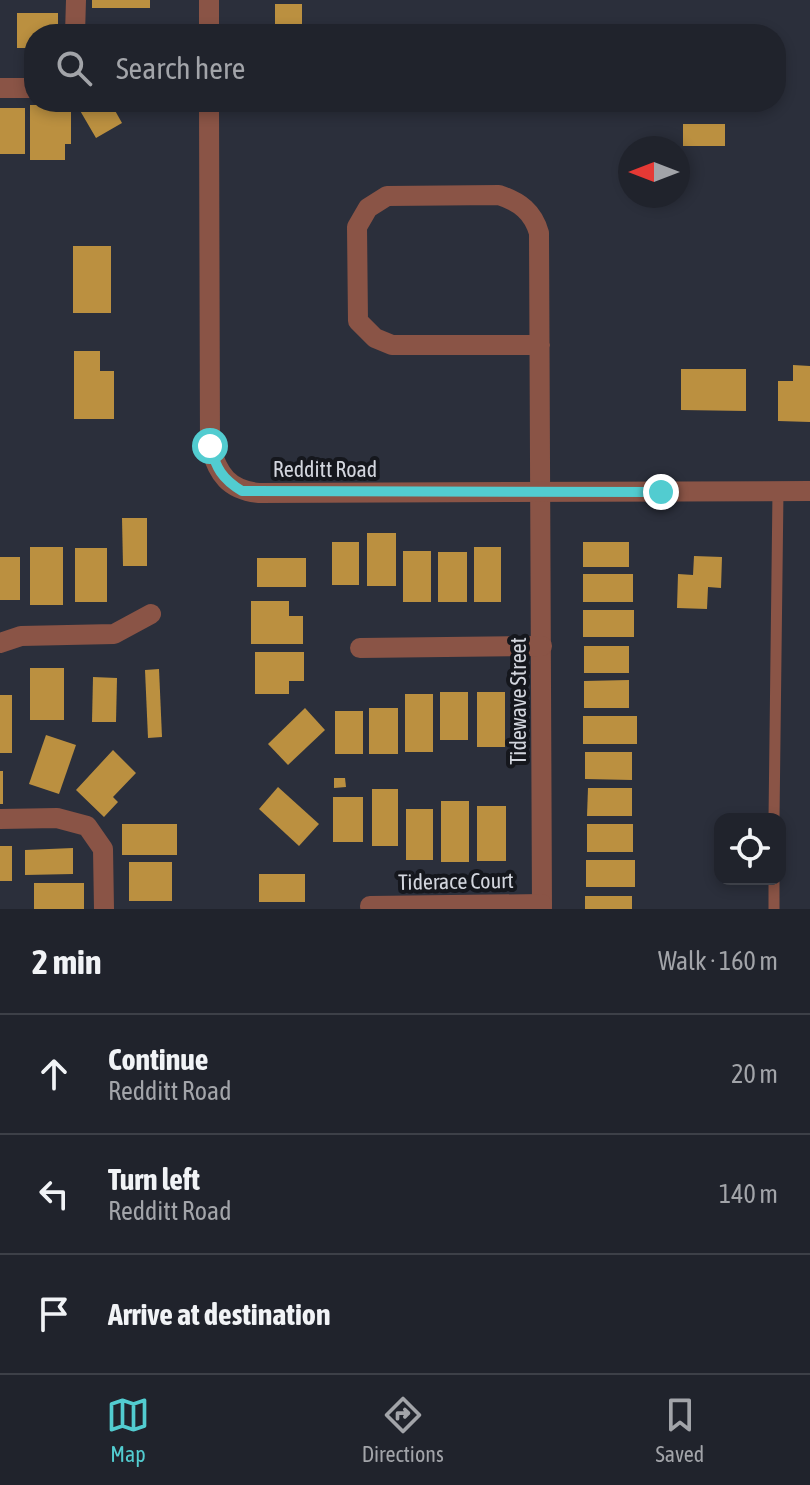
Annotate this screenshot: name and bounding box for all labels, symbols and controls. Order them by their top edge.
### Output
search box [24,24,786,112]
icon: search [52,46,96,90]
text: Search here [116,51,245,85]
north arrow [618,136,690,208]
route start [192,428,228,464]
street label: Redditt Road [273,456,377,482]
route end [643,474,679,510]
street label: Tidewave Street [505,637,531,765]
map controls [714,813,786,885]
button: locate [714,813,786,885]
street label: Tiderace Court [398,867,514,895]
text: 2 min [32,942,101,981]
text: Walk · 160 m [658,946,778,976]
text: Continue [108,1042,208,1076]
icon: ahead [32,1052,76,1096]
text: 20 m [731,1059,778,1089]
text: Redditt Road [108,1076,231,1106]
text: Turn left [108,1162,200,1196]
icon: left [32,1172,76,1216]
text: 140 m [719,1179,778,1209]
text: Redditt Road [108,1196,231,1226]
icon: arrive [32,1292,76,1336]
text: Arrive at destination [108,1297,330,1331]
tab: Map [106,1393,150,1467]
tab: Directions [362,1393,444,1467]
tab: Saved [655,1393,704,1467]

